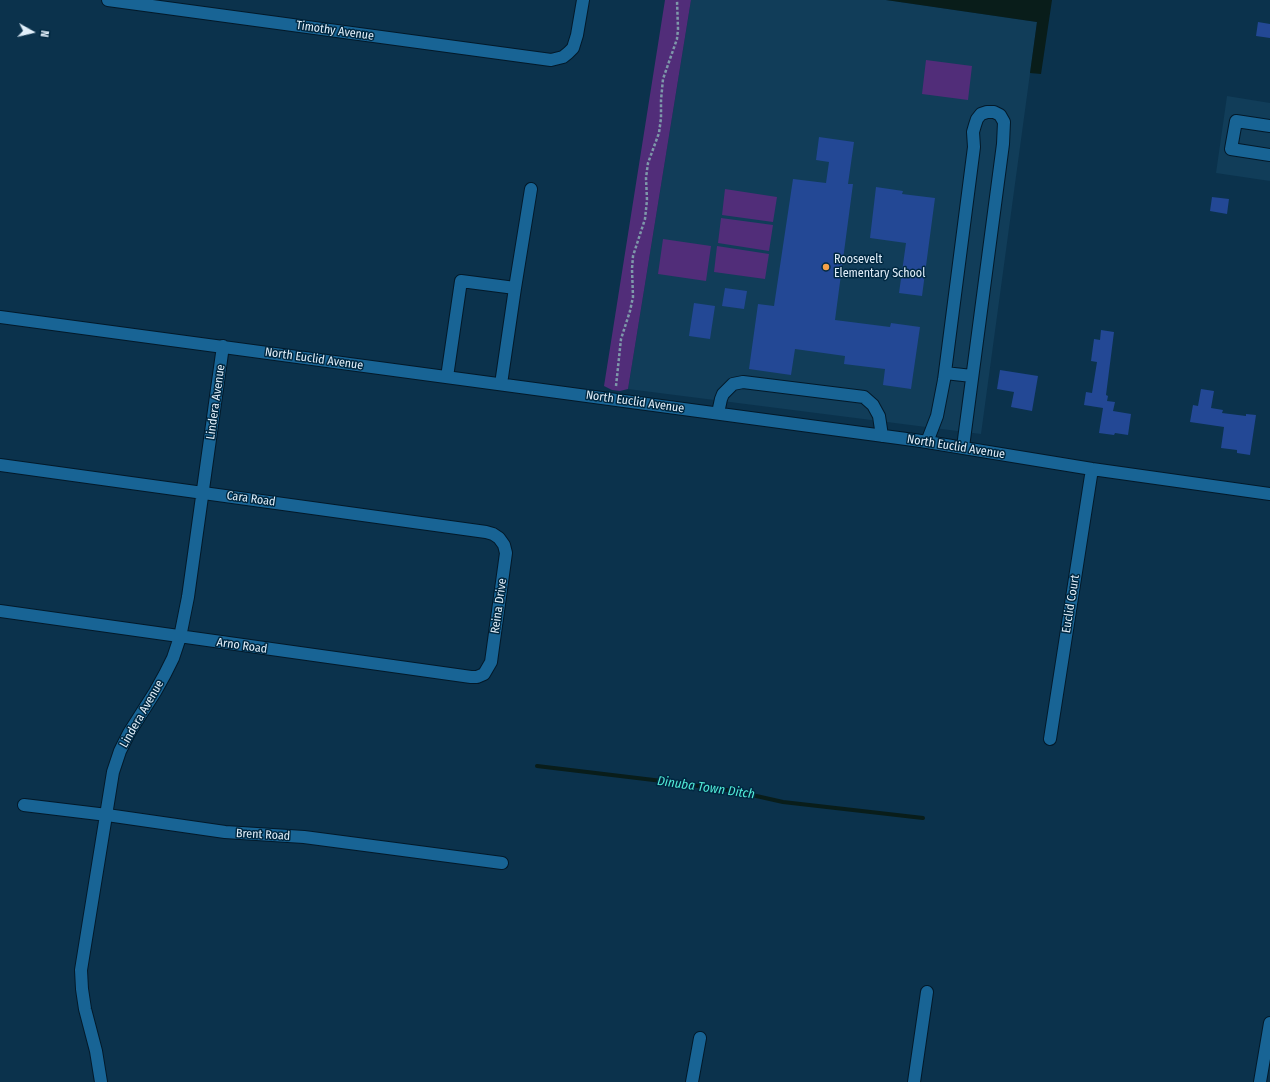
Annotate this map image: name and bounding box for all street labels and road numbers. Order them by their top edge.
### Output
street label: Timothy Avenue [295,18,375,44]
street label: North Euclid Avenue [264,345,364,373]
street label: Lindera Avenue [204,364,228,440]
street label: North Euclid Avenue [585,388,685,416]
street label: North Euclid Avenue [906,432,1006,462]
street label: Cara Road [226,488,276,510]
street label: Euclid Court [1059,574,1083,634]
street label: Reina Drive [488,577,510,635]
street label: Arno Road [216,635,268,657]
street label: Lindera Avenue [117,678,167,750]
street label: Brent Road [236,826,290,844]

